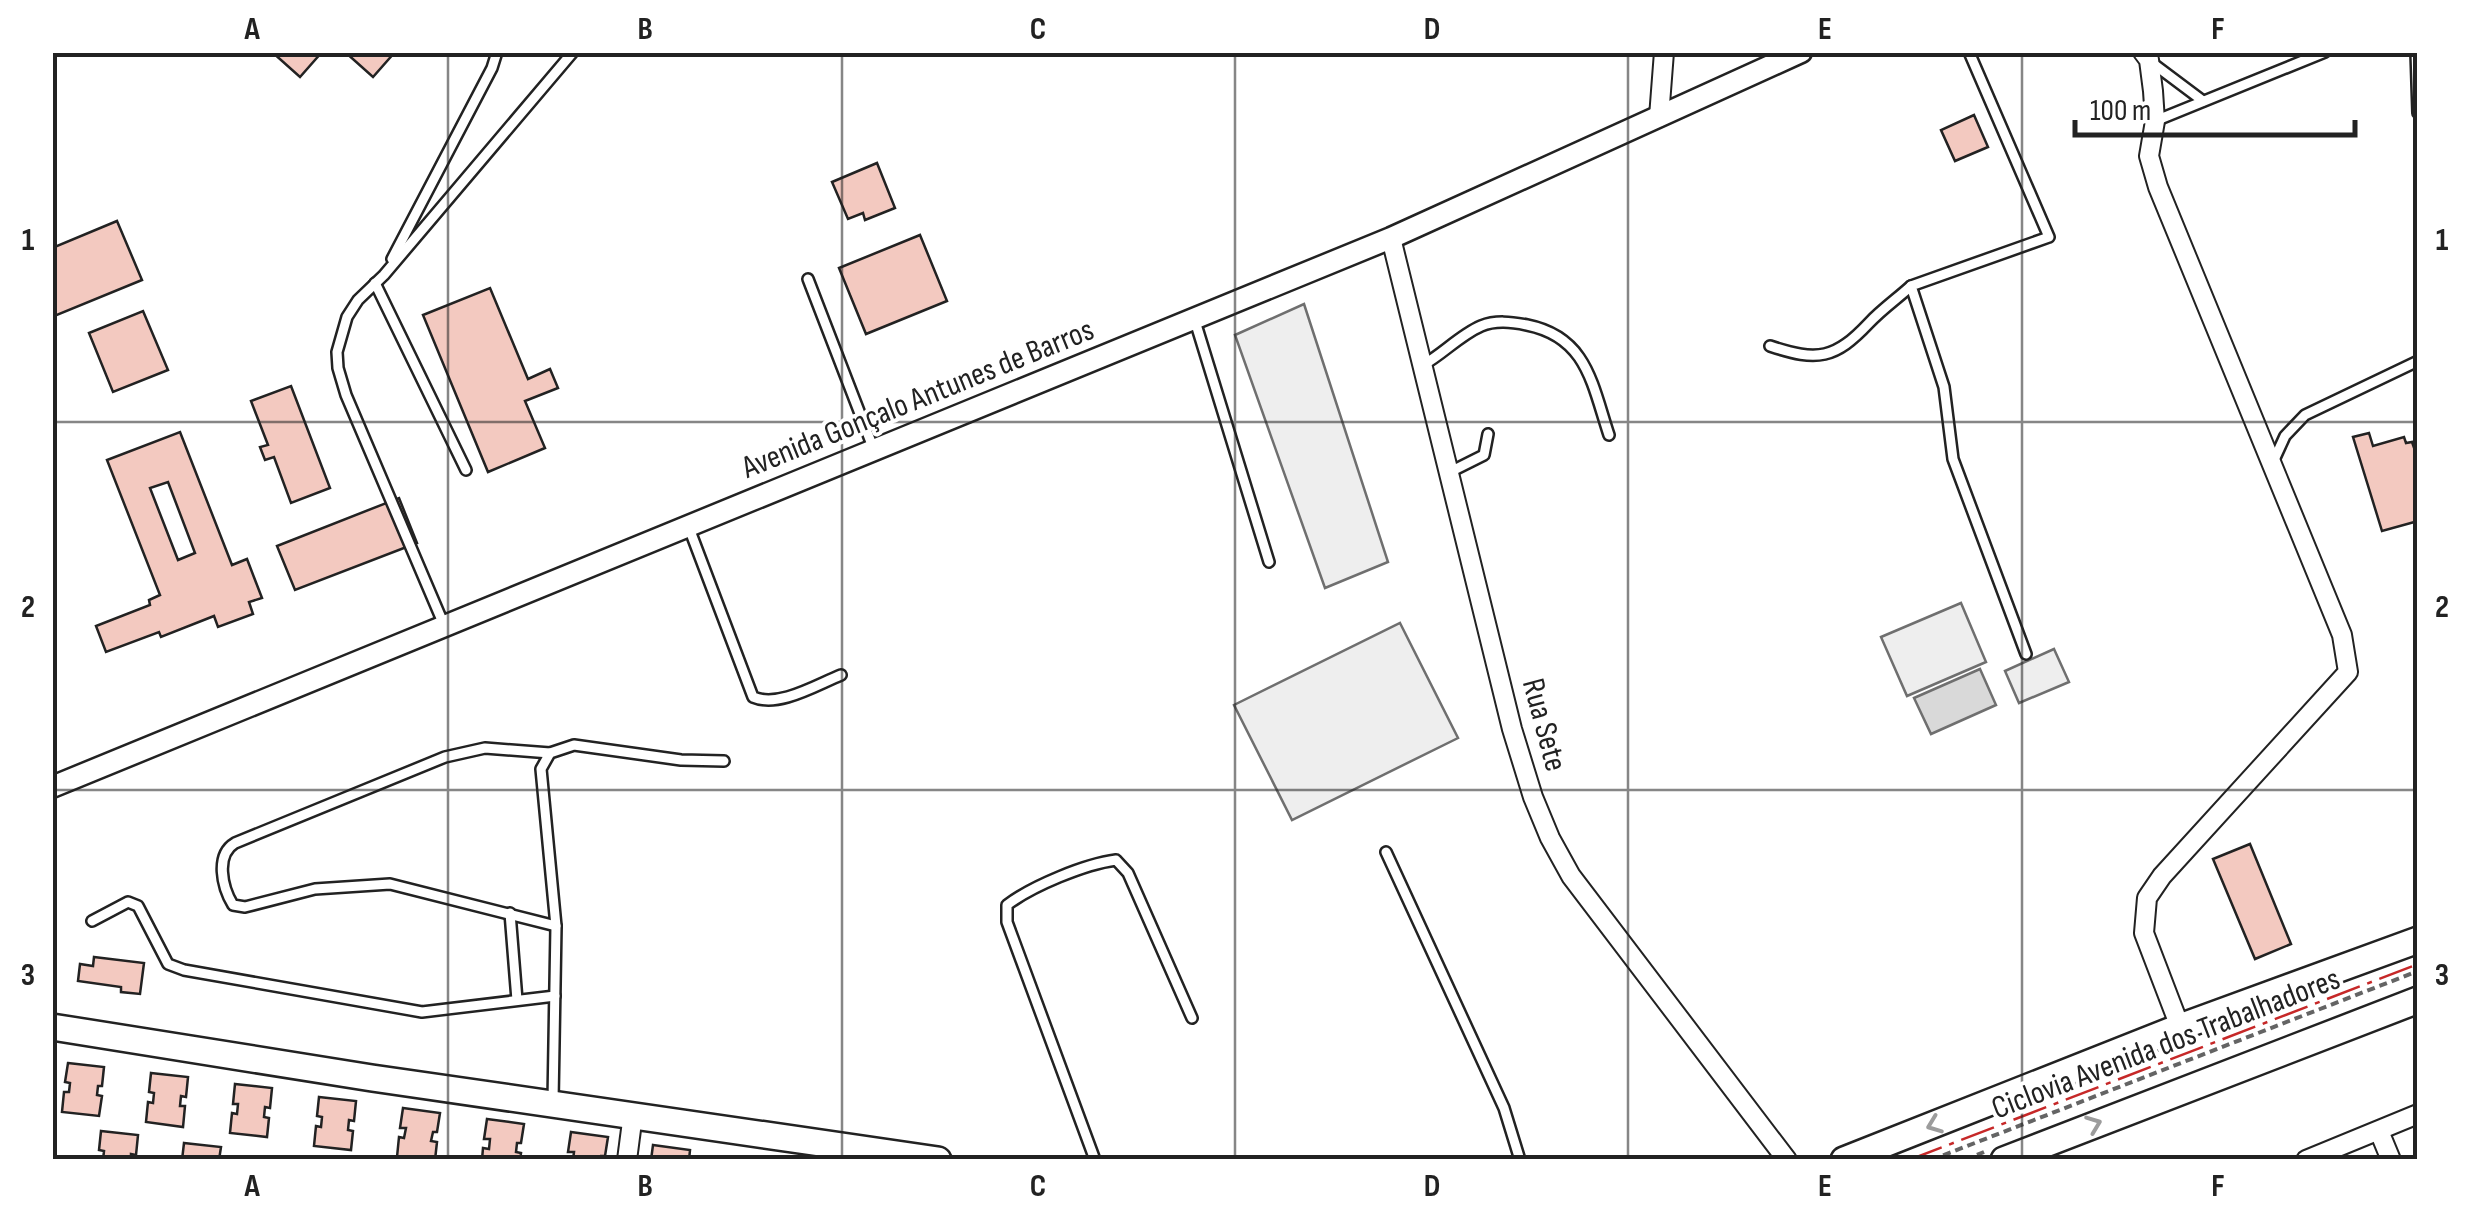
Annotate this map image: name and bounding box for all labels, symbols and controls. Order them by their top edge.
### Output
text: A [243,10,260,49]
text: B [637,10,653,49]
text: C [1030,10,1046,49]
text: D [1424,10,1440,49]
text: E [1818,10,1832,49]
text: F [2211,10,2225,49]
scale bar [2075,75,2355,137]
text: 100 m [2090,93,2151,129]
text: 1 [22,221,35,260]
text: 1 [2436,221,2449,260]
street label: Avenida Gonçalo Antunes de Barros [736,311,1100,488]
text: 2 [21,588,35,627]
text: 2 [2435,588,2449,627]
street label: Rua Sete [1513,674,1575,776]
text: 3 [21,956,35,995]
text: 3 [2435,956,2449,995]
street label: Ciclovia Avenida dos Trabalhadores [1986,960,2346,1128]
one-way arrow [1927,1113,1944,1134]
one-way arrow [2085,1116,2102,1136]
text: A [243,1167,260,1206]
text: B [637,1167,653,1206]
text: C [1030,1167,1046,1206]
text: D [1424,1167,1440,1206]
text: E [1818,1167,1832,1206]
text: F [2211,1167,2225,1206]

